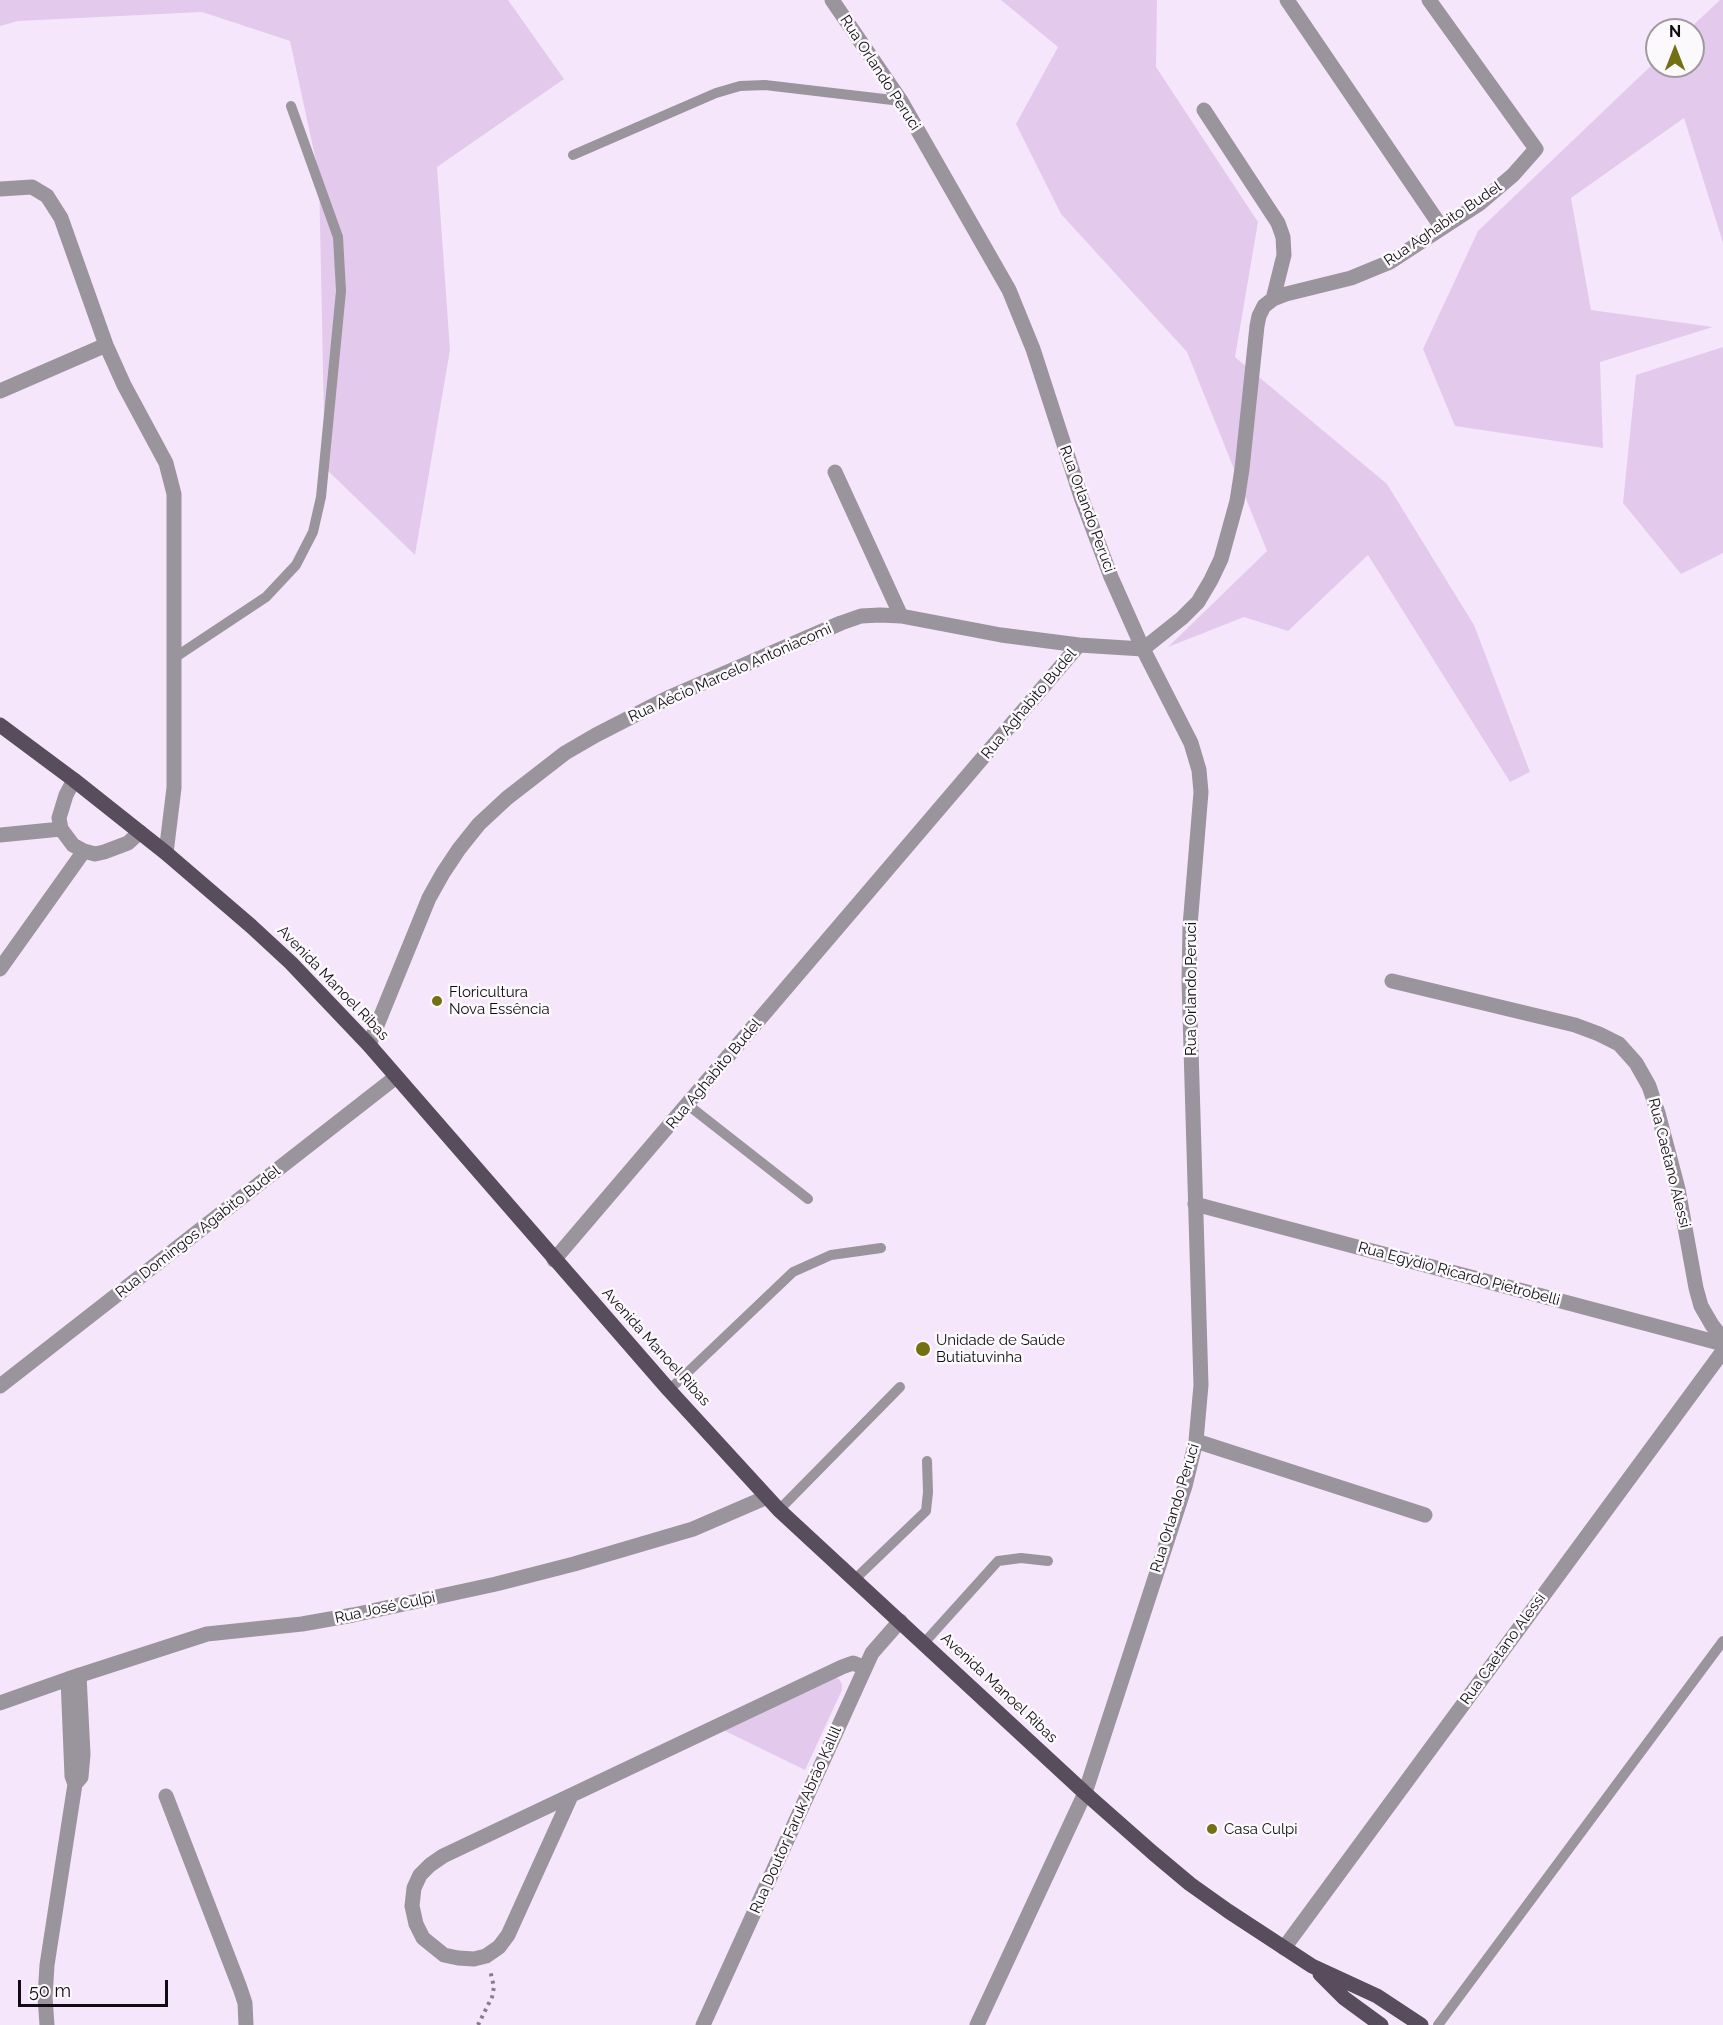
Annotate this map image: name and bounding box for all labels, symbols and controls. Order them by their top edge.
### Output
street label: Rua Orlando Peruci [836,12,924,134]
north arrow [1645,18,1705,78]
text: N [1669,22,1681,41]
street label: Rua Aghabito Budel [1381,178,1505,270]
street label: Rua Orlando Peruci [1056,443,1118,575]
street label: Rua Aécio Marcelo Antoniacomi [626,620,834,726]
street label: Rua Aghabito Budel [978,645,1080,763]
street label: Avenida Manoel Ribas [273,922,393,1044]
street label: Rua Orlando Peruci [1182,922,1200,1056]
place label: Floricultura Nova Essência [449,983,550,1018]
marker: Floricultura Nova Essência [430,994,444,1008]
street label: Rua Aghabito Budel [663,1015,765,1133]
street label: Rua Caetano Alessi [1644,1096,1694,1230]
street label: Rua Domingos Agabito Budel [112,1162,284,1302]
street label: Rua Egýdio Ricardo Pietrobelli [1356,1238,1562,1310]
street label: Avenida Manoel Ribas [598,1284,714,1410]
place label: Unidade de Saúde Butiatuvinha [936,1331,1065,1366]
marker: Unidade de Saúde Butiatuvinha [914,1340,932,1358]
street label: Rua Orlando Peruci [1147,1441,1203,1575]
street label: Rua José Culpi [333,1589,437,1627]
street label: Rua Caetano Alessi [1457,1590,1549,1708]
street label: Avenida Manoel Ribas [937,1629,1061,1747]
street label: Rua Doutor Faruk Abrão Kallil [747,1724,845,1916]
place label: Casa Culpi [1224,1820,1298,1838]
marker: Casa Culpi [1205,1822,1219,1836]
scale bar [21,1968,171,2006]
text: 50 m [29,1980,71,2001]

